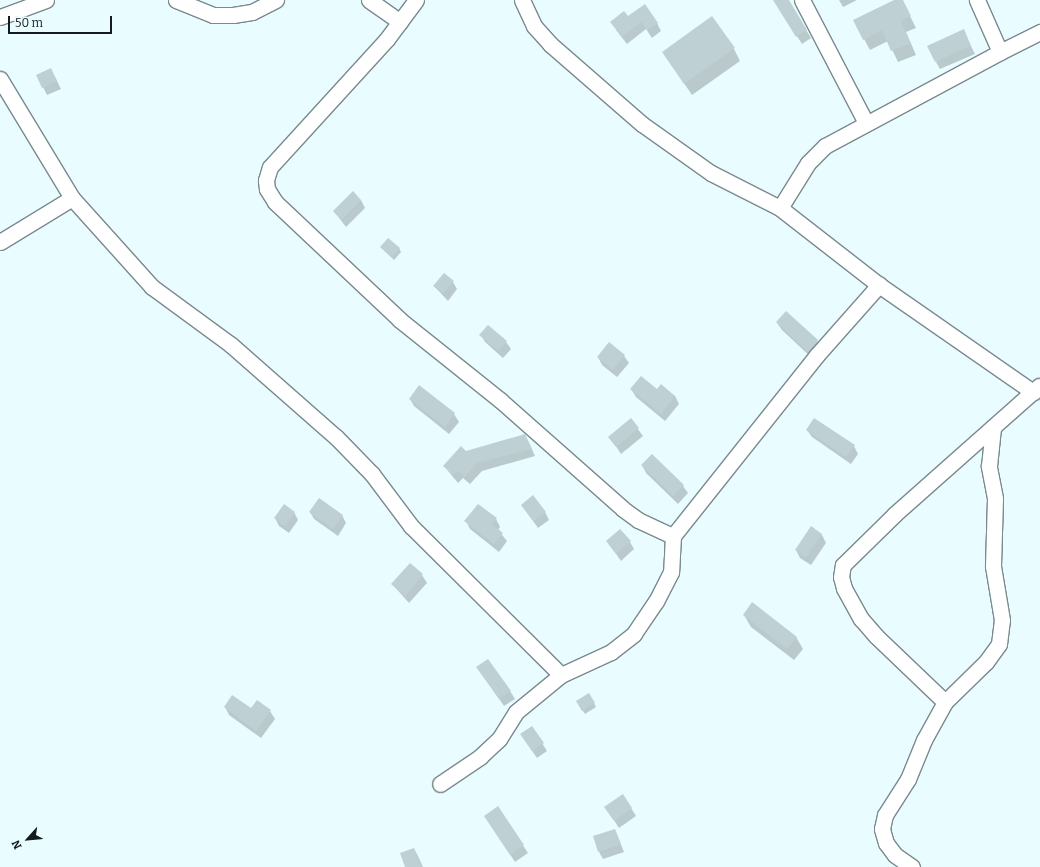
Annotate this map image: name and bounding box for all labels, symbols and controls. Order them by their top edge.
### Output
scale bar [10,8,114,34]
text: 50 m [15,16,43,30]
north arrow [8,819,48,859]
text: N [9,838,25,851]

